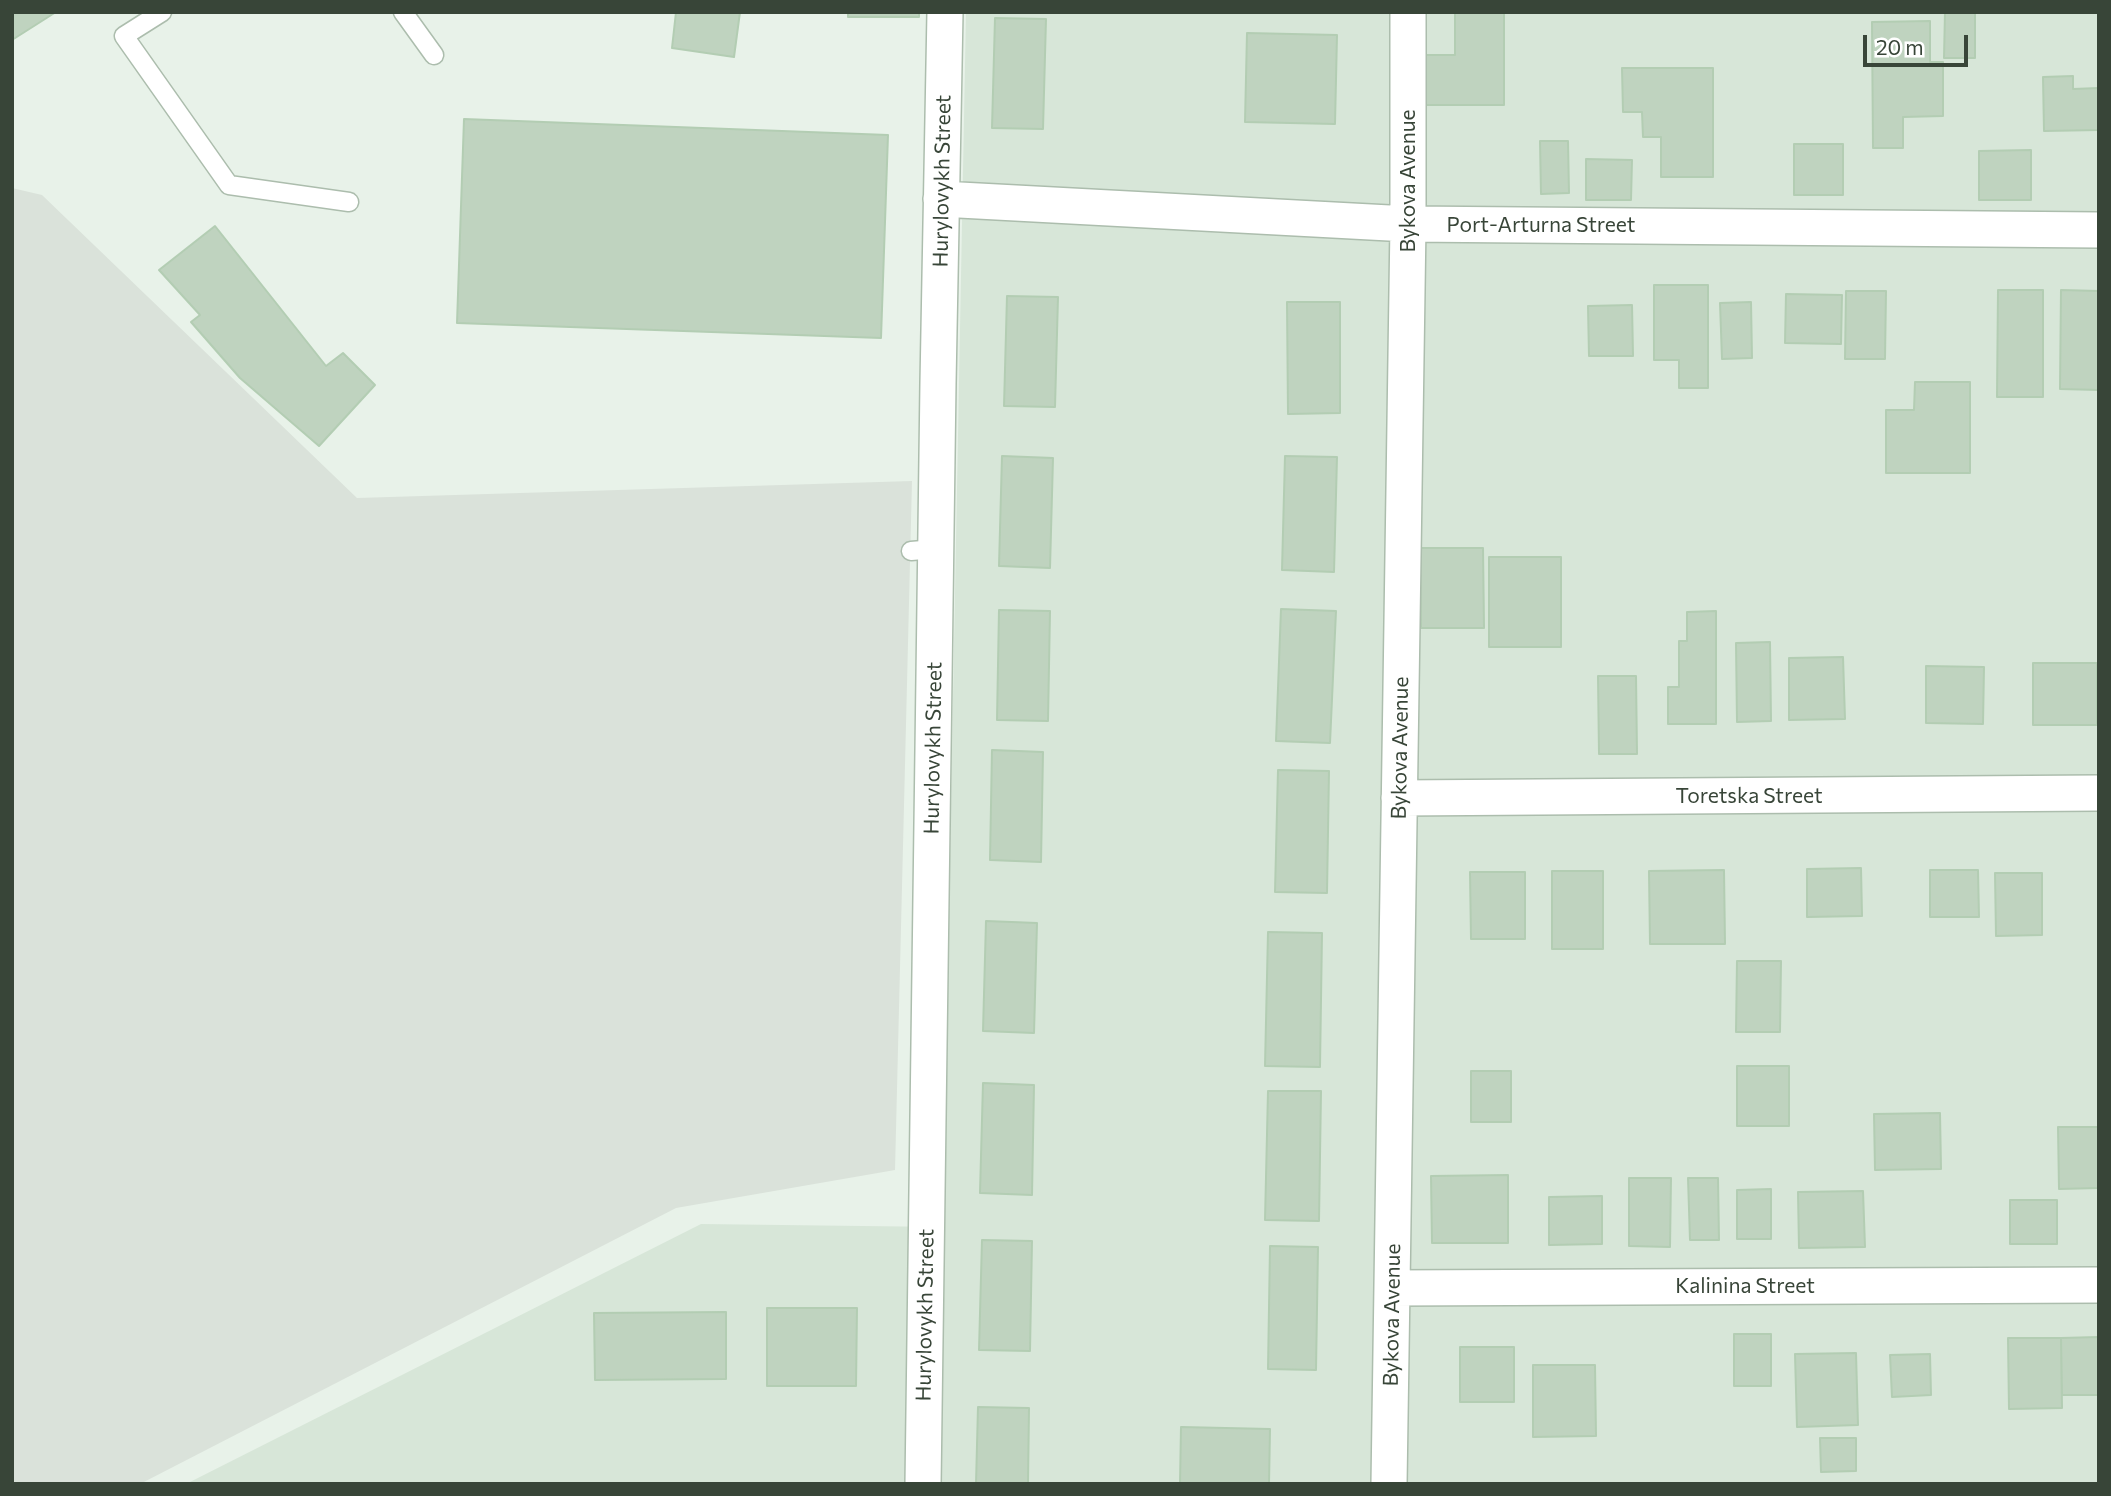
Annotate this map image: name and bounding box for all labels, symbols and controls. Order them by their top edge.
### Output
scale bar [1866,21,1971,65]
text: 20 m [1876,34,1924,59]
street label: Hurylovykh Street [928,94,956,268]
street label: Bykova Avenue [1395,110,1421,252]
street label: Port-Arturna Street [1447,212,1635,238]
street label: Hurylovykh Street [919,661,947,835]
street label: Bykova Avenue [1386,676,1414,820]
street label: Toretska Street [1675,783,1823,809]
street label: Hurylovykh Street [911,1228,939,1402]
street label: Bykova Avenue [1378,1243,1406,1387]
street label: Kalinina Street [1675,1273,1815,1299]

